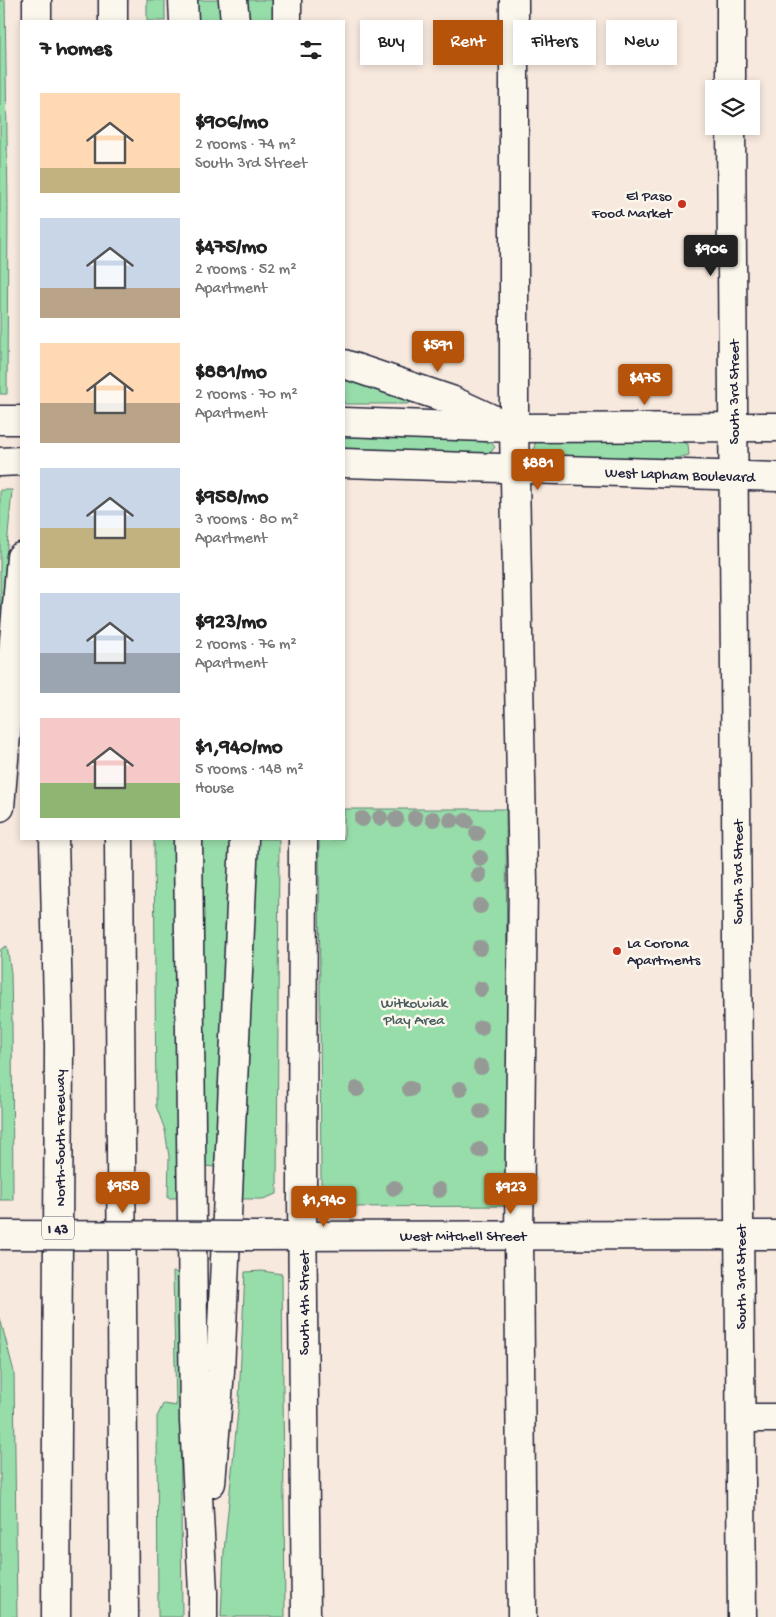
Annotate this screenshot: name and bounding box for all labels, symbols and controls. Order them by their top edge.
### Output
chip: Buy [360,20,423,65]
chip: Rent [433,20,503,65]
chip: Filters [513,20,596,65]
chip: New [606,20,677,65]
icon: filters [297,36,325,64]
text: 7 homes [40,38,112,63]
map controls [705,80,760,135]
button: layers [705,80,760,135]
text: $906/mo [195,111,268,136]
icon: home [80,113,140,173]
text: 2 rooms · 74 m² [195,136,296,155]
text: South 3rd Street [195,155,307,174]
place label: El Paso Food Market [591,188,674,223]
marker: El Paso Food Market [676,198,688,210]
pin: $906 [681,234,741,277]
text: $475/mo [195,236,267,261]
icon: home [80,238,140,298]
text: $906 [695,241,727,260]
text: 2 rooms · 52 m² [195,261,297,280]
text: Apartment [195,280,267,299]
pin: $591 [408,330,468,373]
text: $591 [423,337,453,356]
street label: South 3rd Street [726,338,744,444]
text: $881/mo [195,361,267,386]
icon: home [80,363,140,423]
pin: $475 [615,364,675,406]
text: $475 [629,370,661,389]
text: 2 rooms · 70 m² [195,386,298,405]
text: Apartment [195,405,267,424]
pin: $881 [508,448,568,491]
text: $881 [522,455,554,474]
street label: West Lapham Boulevard [605,464,756,488]
text: $958/mo [195,486,268,511]
icon: home [80,488,140,548]
text: 3 rooms · 80 m² [195,511,299,530]
text: Apartment [195,530,267,549]
text: $923/mo [195,611,267,636]
icon: home [80,613,140,673]
text: 2 rooms · 76 m² [195,636,297,655]
text: Apartment [195,655,267,674]
text: $1,940/mo [195,736,283,761]
icon: home [80,738,140,798]
text: 5 rooms · 148 m² [195,761,304,780]
text: House [195,780,234,799]
street label: South 3rd Street [730,818,748,924]
place label: La Corona Apartments [627,935,701,970]
marker: La Corona Apartments [611,945,623,957]
park label: Witkowiak Play Area [381,995,449,1030]
street label: North-South Freeway [52,1069,70,1207]
pin: $958 [93,1172,153,1214]
pin: $923 [481,1172,541,1215]
text: $958 [107,1178,139,1197]
text: $923 [495,1179,527,1198]
pin: $1,940 [283,1186,365,1228]
text: $1,940 [302,1192,346,1211]
road number: I 43 [42,1216,74,1240]
street label: South 3rd Street [733,1223,751,1329]
street label: West Mitchell Street [400,1228,528,1246]
street label: South 4th Street [296,1249,314,1355]

